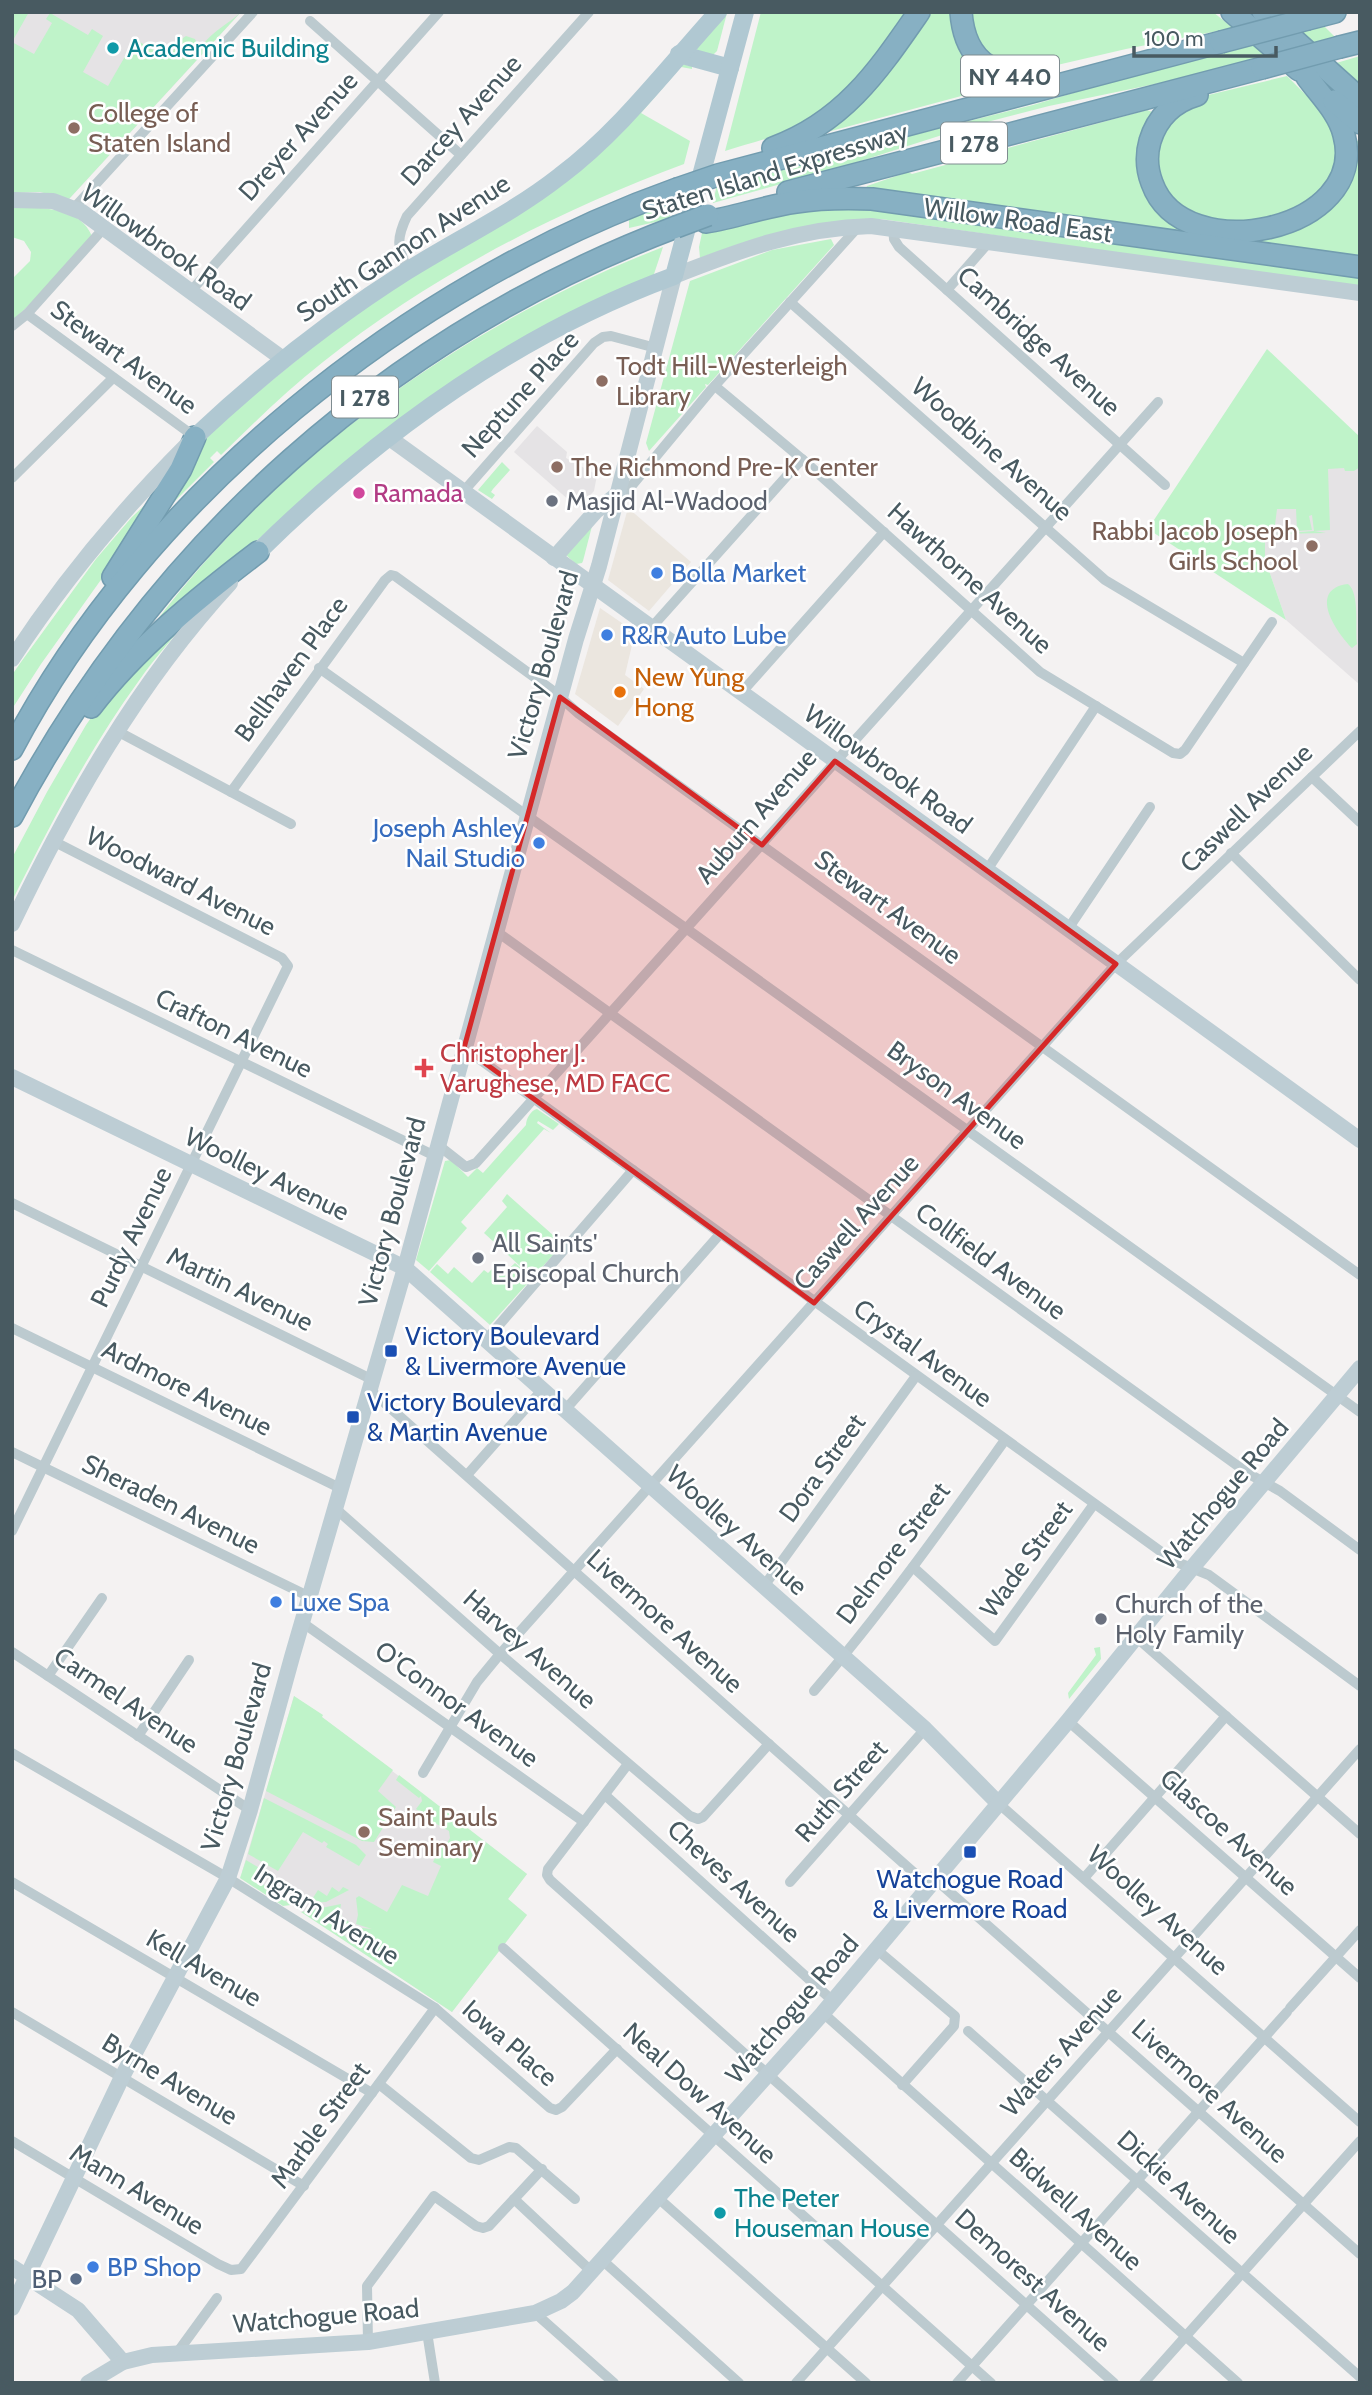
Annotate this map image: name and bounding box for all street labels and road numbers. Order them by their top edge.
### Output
street label: Darcey Avenue [394,48,528,192]
road number: NY 440 [961,56,1059,96]
street label: Dreyer Avenue [232,65,364,207]
street label: Staten Island Expressway [638,115,912,227]
road number: I 278 [941,122,1007,163]
street label: South Gannon Avenue [290,167,516,329]
street label: Willowbrook Road [75,177,257,317]
street label: Willow Road East [922,191,1114,249]
street label: Cambridge Avenue [951,259,1127,423]
street label: Stewart Avenue [45,293,203,421]
street label: Neptune Place [455,324,585,464]
street label: Woodbine Avenue [905,370,1079,528]
road number: I 278 [332,376,398,418]
street label: Hawthorne Avenue [881,496,1059,660]
street label: Victory Boulevard [501,567,585,763]
street label: Bellhaven Place [228,590,354,748]
street label: Willowbrook Road [798,697,978,841]
street label: Caswell Avenue [1173,737,1319,879]
street label: Auburn Avenue [689,742,823,890]
street label: Woodward Avenue [81,819,281,943]
street label: Stewart Avenue [809,843,967,971]
street label: Crafton Avenue [150,981,318,1085]
street label: Bryson Avenue [881,1034,1033,1156]
street label: Victory Boulevard [351,1114,433,1310]
street label: Woolley Avenue [180,1120,354,1228]
street label: Caswell Avenue [787,1147,925,1297]
street label: Purdy Avenue [83,1162,179,1312]
street label: Collfield Avenue [909,1196,1073,1326]
street label: Martin Avenue [162,1240,318,1338]
street label: Crystal Avenue [847,1292,999,1414]
street label: Ardmore Avenue [97,1333,277,1443]
street label: Dora Street [772,1407,872,1528]
street label: Watchogue Road [1151,1412,1295,1576]
street label: Sheraden Avenue [77,1447,265,1561]
street label: Woolley Avenue [660,1458,814,1602]
street label: Delmore Street [829,1476,957,1630]
street label: Wade Street [973,1494,1079,1624]
street label: Livermore Avenue [580,1542,750,1700]
street label: Harvey Avenue [457,1582,603,1716]
street label: O'Connor Avenue [369,1634,545,1774]
street label: Carmel Avenue [48,1640,204,1760]
street label: Victory Boulevard [194,1659,278,1855]
street label: Ruth Street [788,1733,894,1848]
street label: Glascoe Avenue [1154,1762,1304,1902]
street label: Cheves Avenue [661,1813,807,1949]
street label: Woolley Avenue [1081,1838,1235,1982]
street label: Ingram Avenue [248,1857,406,1971]
street label: Kell Avenue [141,1922,267,2014]
street label: Watchogue Road [719,1928,865,2090]
street label: Waters Avenue [994,1979,1128,2123]
street label: Iowa Place [456,1993,564,2093]
street label: Livermore Avenue [1125,2012,1295,2170]
street label: Neal Dow Avenue [617,2016,783,2170]
street label: Byrne Avenue [96,2026,244,2132]
street label: Marble Street [264,2056,377,2194]
street label: Dickie Avenue [1111,2123,1247,2251]
street label: Mann Avenue [64,2136,210,2242]
street label: Bidwell Avenue [1003,2141,1149,2277]
street label: Demorest Avenue [949,2202,1117,2358]
street label: Watchogue Road [232,2292,420,2340]

